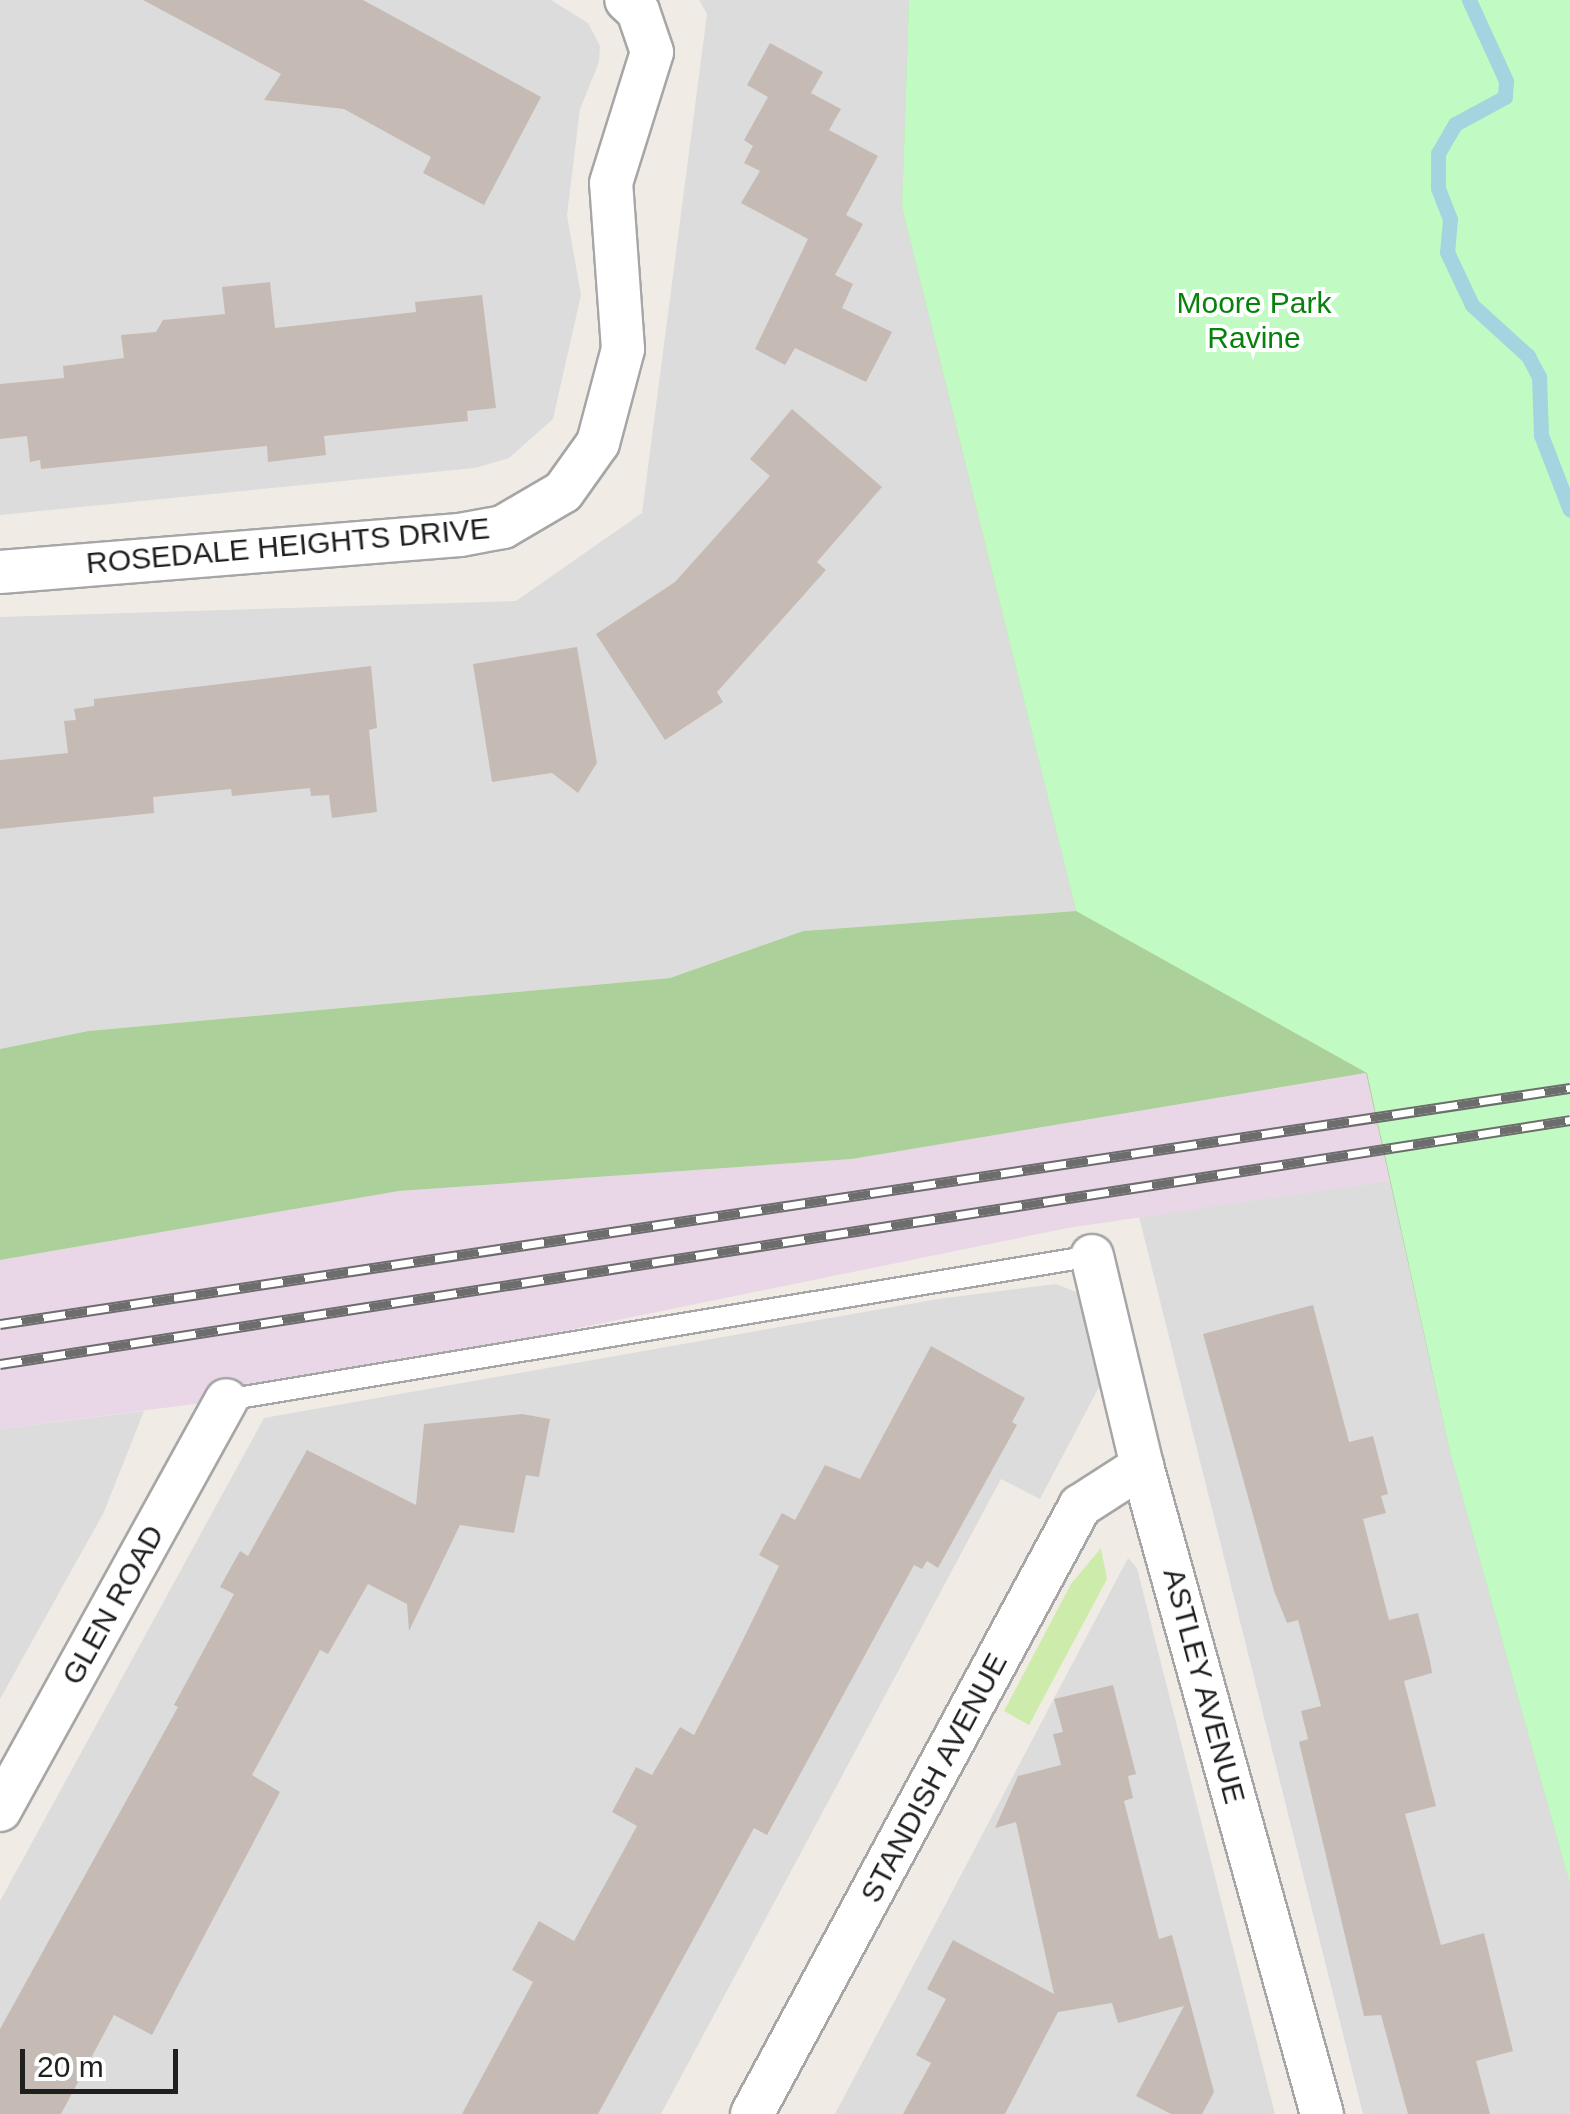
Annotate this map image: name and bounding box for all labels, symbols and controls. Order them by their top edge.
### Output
park label: Moore Park Ravine [1176,285,1332,356]
street label: ROSEDALE HEIGHTS DRIVE [85,510,491,582]
street label: GLEN ROAD [54,1519,172,1691]
street label: ASTLEY AVENUE [1155,1563,1253,1809]
street label: STANDISH AVENUE [853,1646,1015,1910]
scale bar [25,2029,182,2091]
text: 20 m [37,2050,104,2083]

